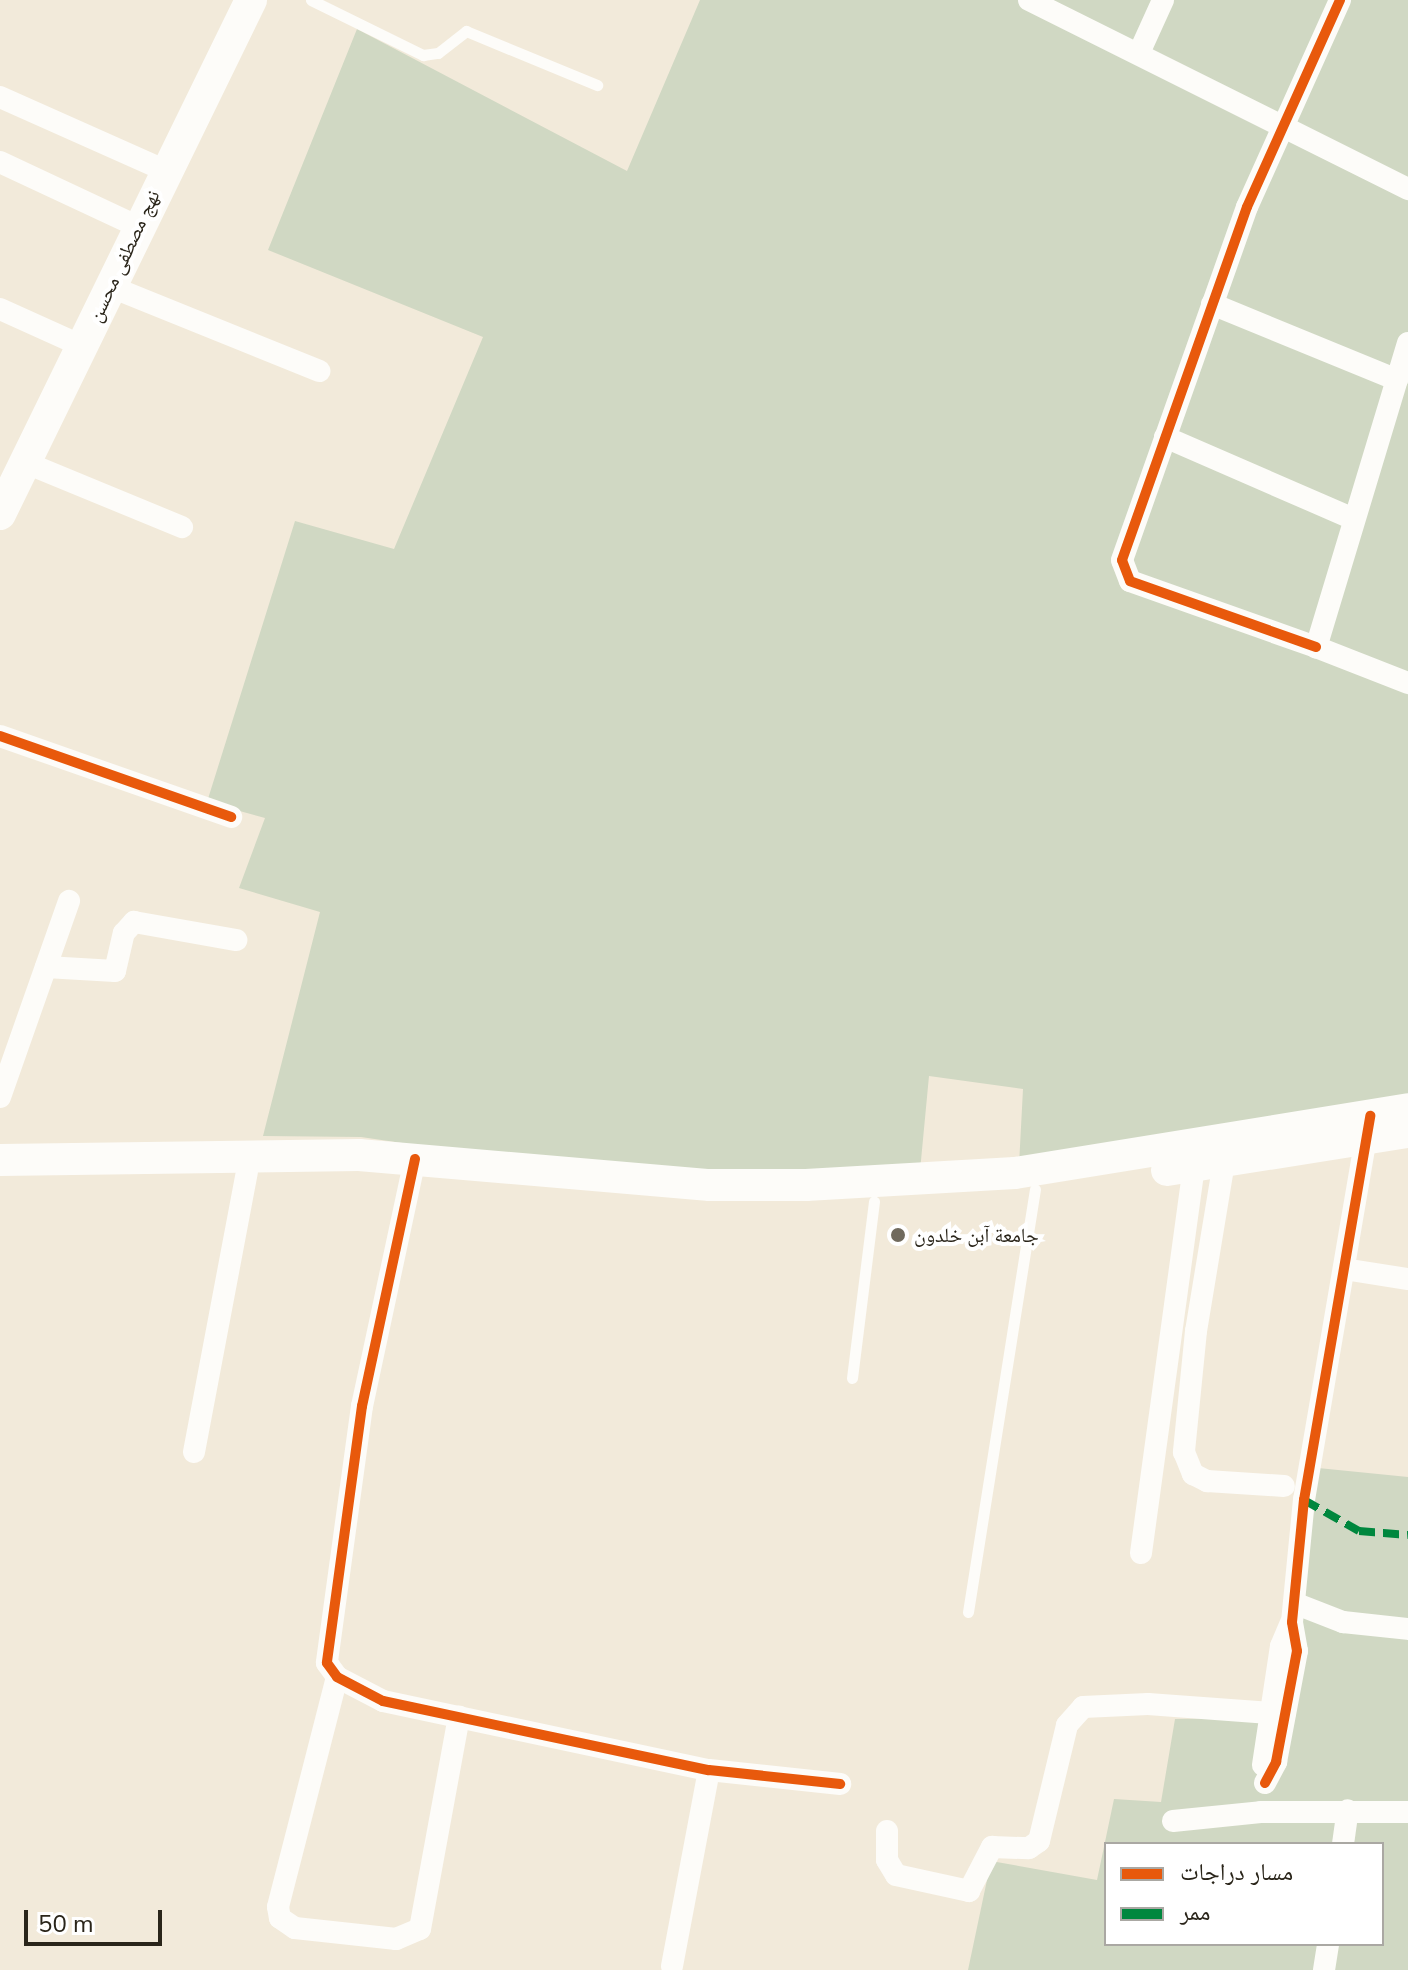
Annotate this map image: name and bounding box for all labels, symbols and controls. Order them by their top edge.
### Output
street label: نهج مصطفى محسن [83,186,165,326]
place label: جامعة آبن خلدون [914,1223,1039,1247]
marker: جامعة آبن خلدون [889,1226,907,1244]
legend [1104,1842,1384,1946]
text: مسار دراجات [1180,1856,1293,1888]
scale bar [28,1894,166,1944]
text: ممر [1180,1896,1211,1928]
text: 50 m [38,1908,94,1940]

